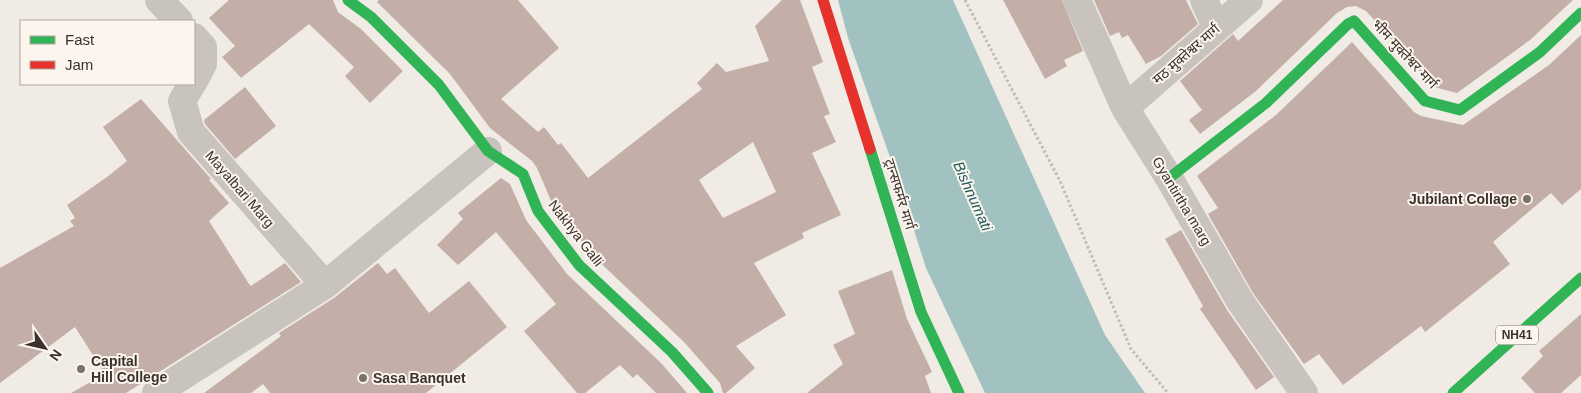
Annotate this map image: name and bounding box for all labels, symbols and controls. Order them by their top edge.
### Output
street label: भीम मुक्तेश्वर मार्ग [1367,15,1443,94]
street label: मठ मुक्तेश्वर मार्ग [1149,19,1225,89]
legend [20,20,195,85]
text: Fast [65,31,95,48]
text: Jam [65,56,93,73]
street label: Mayalbari Marg [202,147,278,231]
street label: Gyantirtha marg [1149,154,1215,248]
street label: ट्रान्सफर्मर मार्ग [881,157,919,233]
water label: Bishnumati [950,159,996,234]
place label: Jubilant Collage [1409,191,1517,207]
marker: Jubilant Collage [1521,193,1533,205]
street label: Nakhya Galli [545,197,607,269]
north arrow [20,323,70,373]
road number: NH41 [1496,326,1538,344]
text: N [46,347,65,364]
place label: Capital Hill College [91,353,167,385]
marker: Capital Hill College [75,363,87,375]
place label: Sasa Banquet [373,370,466,386]
marker: Sasa Banquet [357,372,369,384]

